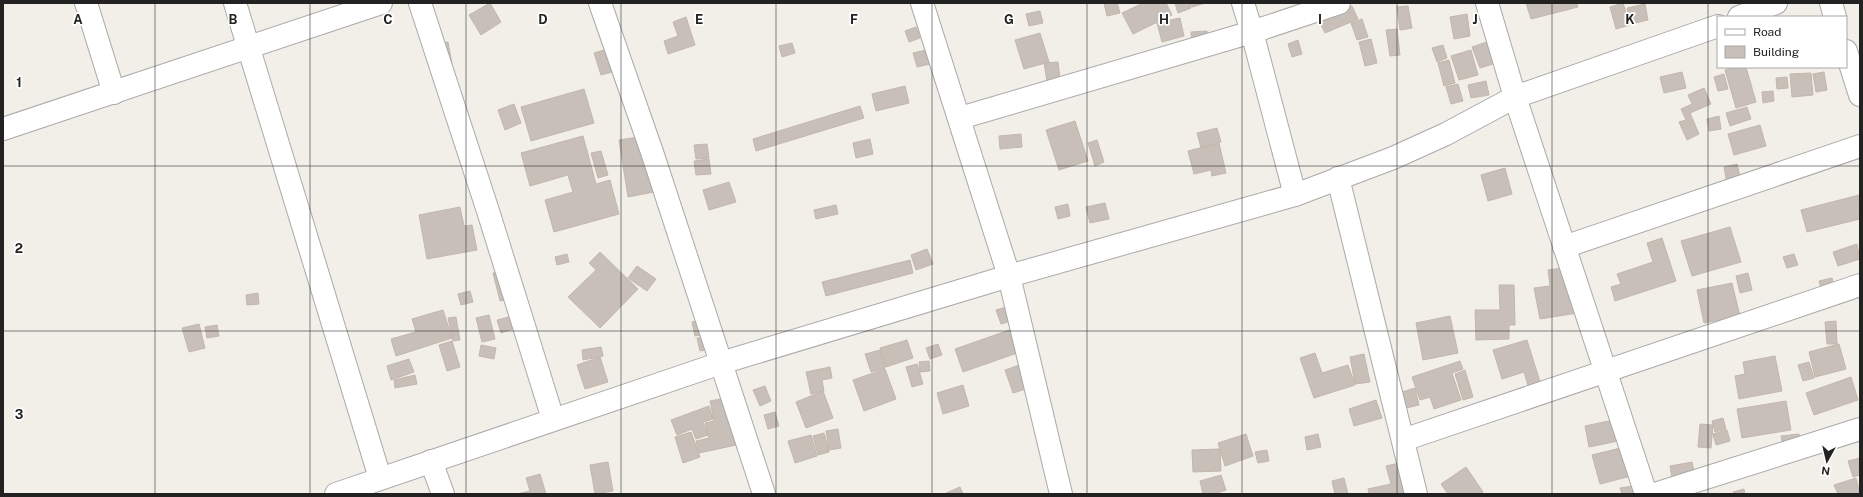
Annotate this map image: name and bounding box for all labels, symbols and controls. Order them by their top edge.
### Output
text: A [73,12,83,27]
text: B [229,12,238,27]
text: C [383,12,393,27]
text: D [538,12,548,27]
text: E [695,12,703,27]
text: F [850,12,858,27]
text: G [1004,12,1014,27]
text: H [1159,12,1169,27]
text: I [1318,12,1322,27]
text: J [1472,12,1478,27]
text: K [1625,12,1635,27]
legend [1717,16,1847,68]
text: Road [1753,25,1781,39]
text: Building [1753,45,1799,59]
text: 1 [16,75,22,90]
text: 2 [15,241,23,256]
text: 3 [15,407,24,422]
north arrow [1807,441,1847,481]
text: N [1821,464,1831,477]

